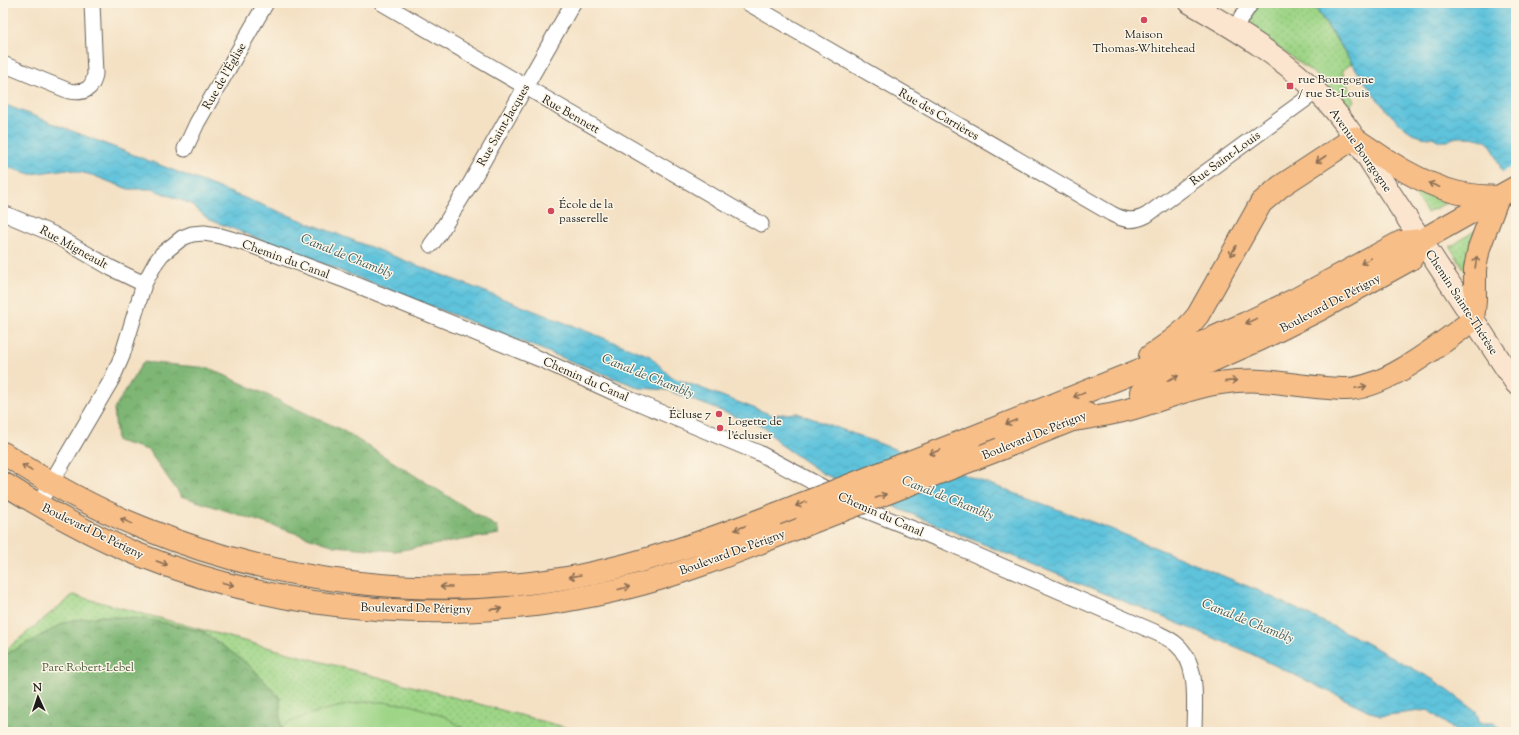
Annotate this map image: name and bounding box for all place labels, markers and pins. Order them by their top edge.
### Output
marker: Maison Thomas-Whitehead [1139,15,1149,25]
place label: Maison Thomas-Whitehead [1093,26,1196,58]
place label: rue Bourgogne / rue St-Louis [1298,71,1374,103]
marker: rue Bourgogne / rue St-Louis [1285,81,1295,91]
place label: École de la passerelle [559,196,614,228]
marker: École de la passerelle [546,206,556,216]
place label: Écluse 7 [669,406,711,424]
marker: Écluse 7 [714,409,724,419]
place label: Logette de l'éclusier [728,413,782,445]
marker: Logette de l'éclusier [715,423,725,433]

